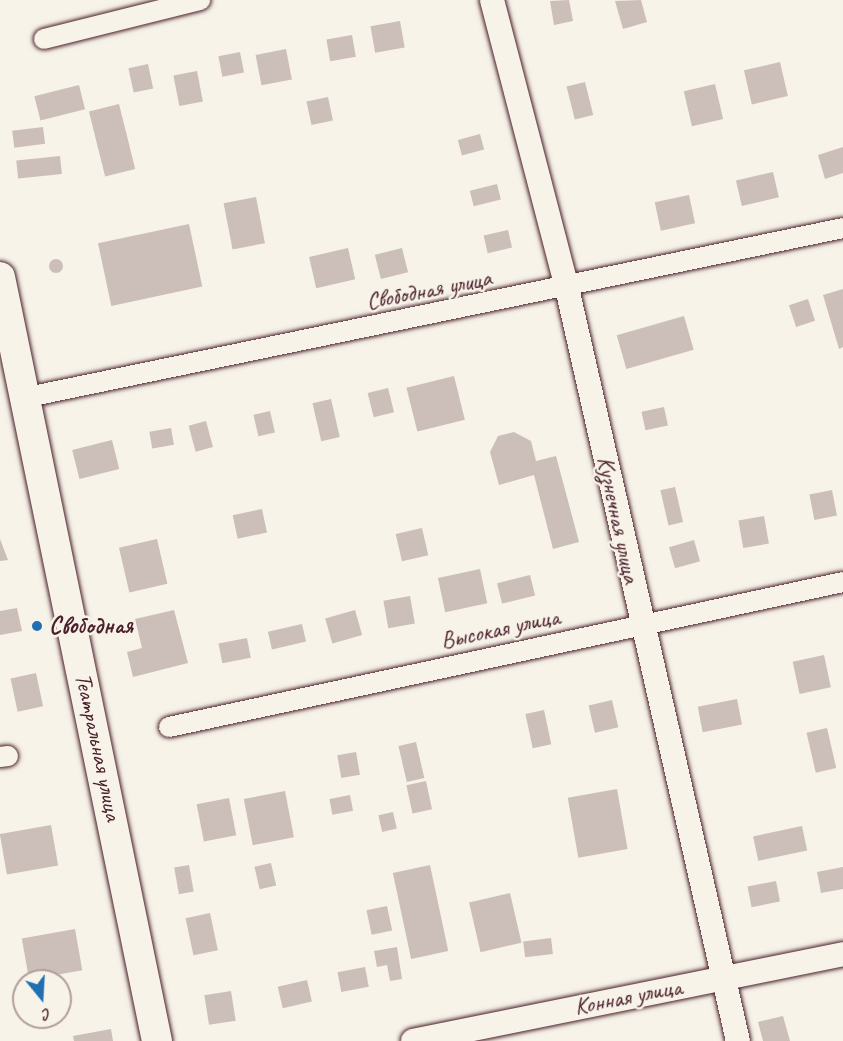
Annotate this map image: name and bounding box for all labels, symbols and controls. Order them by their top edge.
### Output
street label: Свободная улица [363,264,495,316]
street label: Кузнечная улица [590,453,646,587]
street label: Высокая улица [438,602,562,656]
place label: Свободная [49,612,133,640]
marker: Свободная [30,619,44,633]
street label: Театральная улица [68,670,128,824]
north arrow [12,969,72,1029]
street label: Конная улица [572,973,684,1021]
text: С [40,1003,54,1025]

